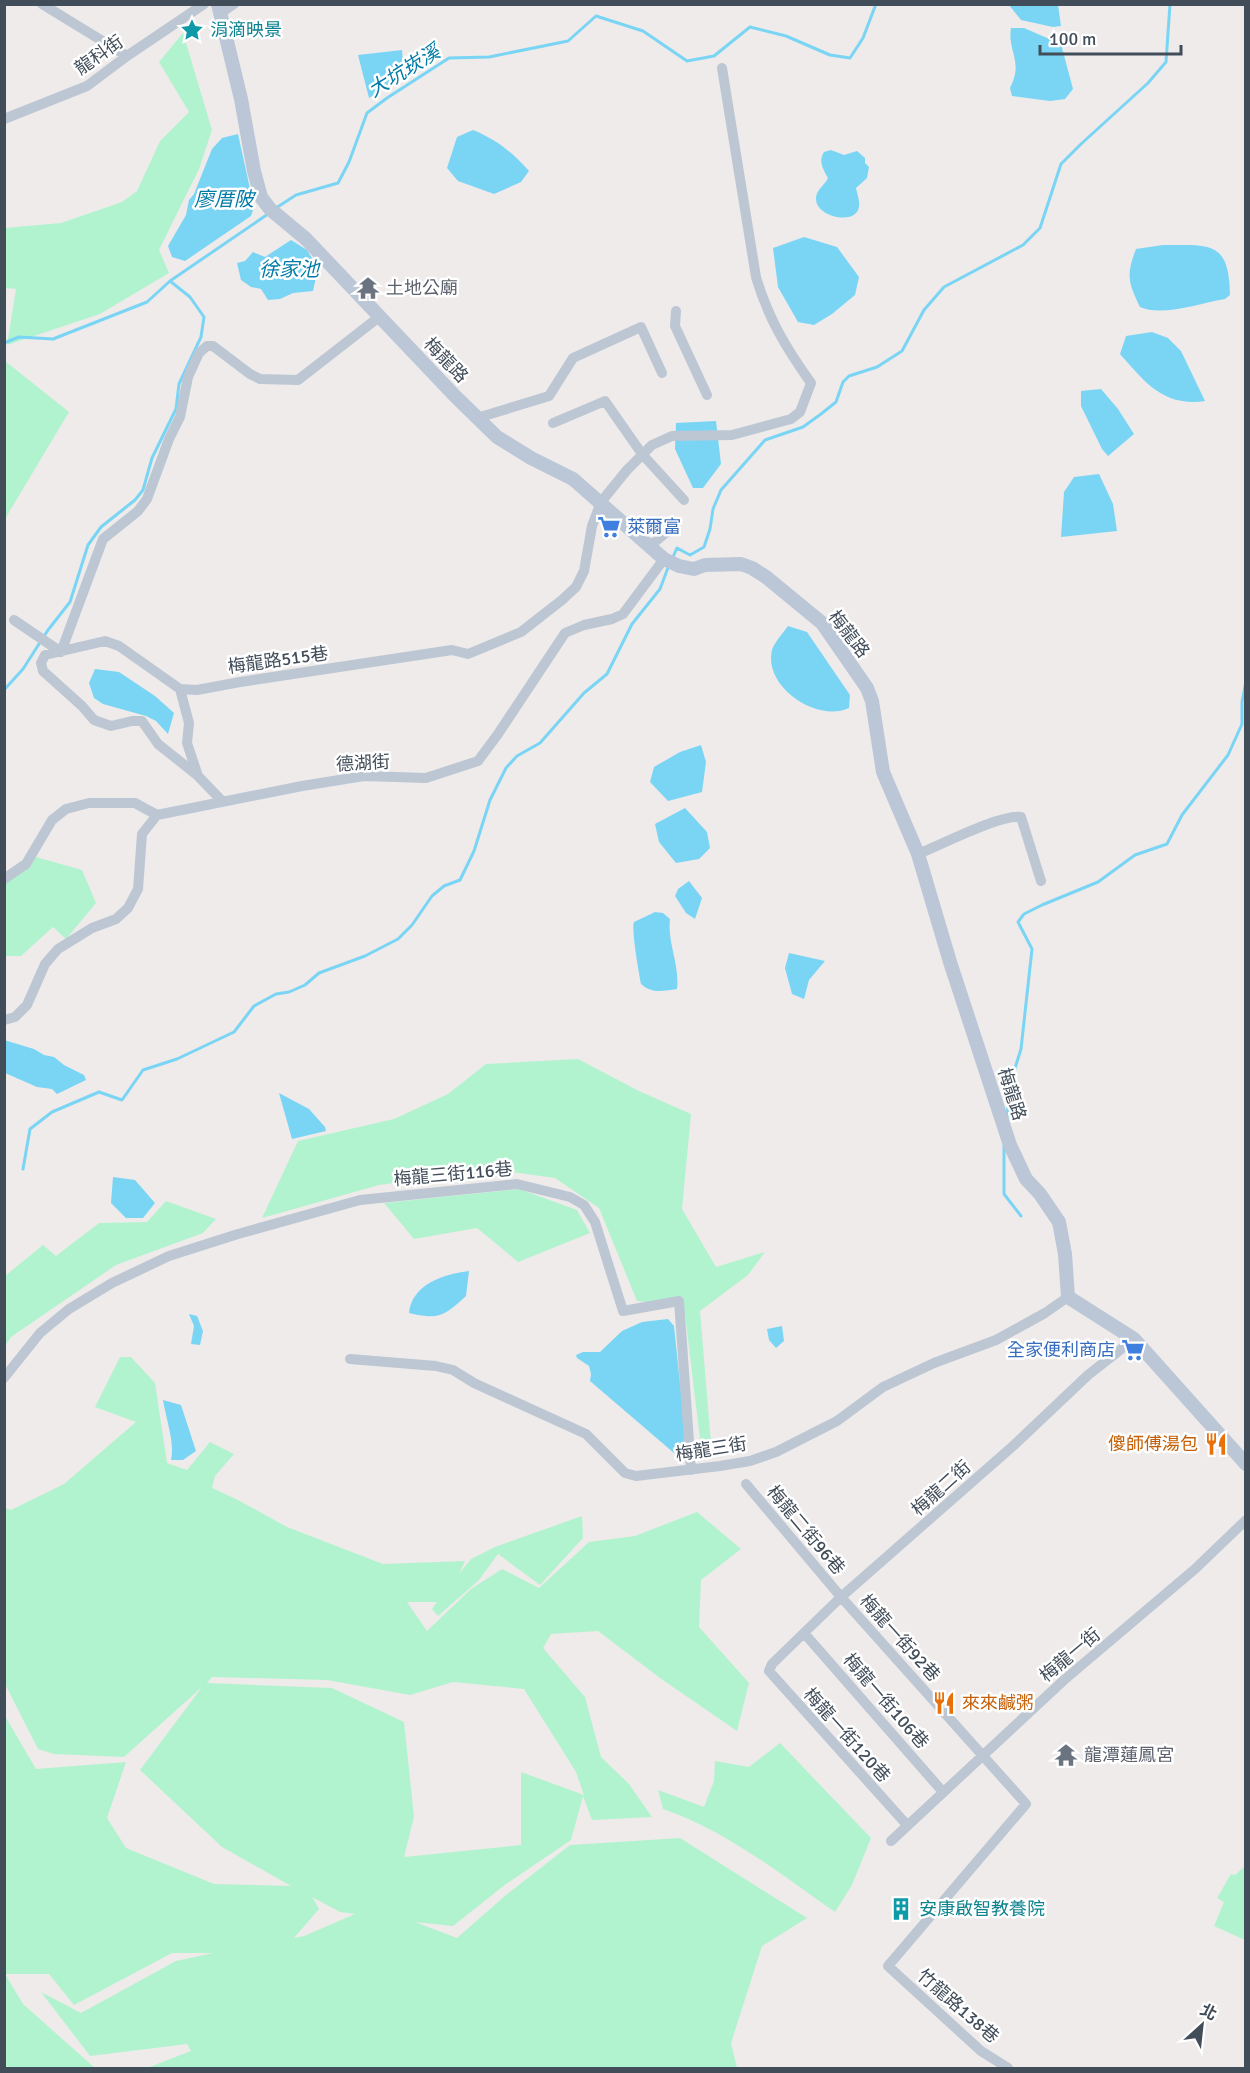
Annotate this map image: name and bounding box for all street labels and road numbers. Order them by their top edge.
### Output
street label: 龍科街 [71,31,127,79]
street label: 梅龍路 [419,333,473,387]
street label: 梅龍路 [824,606,874,662]
street label: 梅龍路515巷 [226,642,330,678]
street label: 德湖街 [335,751,391,775]
street label: 梅龍路 [993,1065,1031,1123]
street label: 梅龍三街116巷 [393,1158,513,1190]
street label: 梅龍三街 [674,1433,748,1465]
street label: 梅龍二街 [907,1456,975,1520]
street label: 梅龍二街96巷 [762,1481,850,1579]
street label: 梅龍一街92巷 [855,1590,945,1686]
street label: 梅龍一街 [1035,1623,1105,1687]
street label: 梅龍一街106巷 [839,1649,933,1753]
street label: 梅龍一街120巷 [799,1683,895,1787]
street label: 竹龍路138巷 [913,1965,1003,2047]

